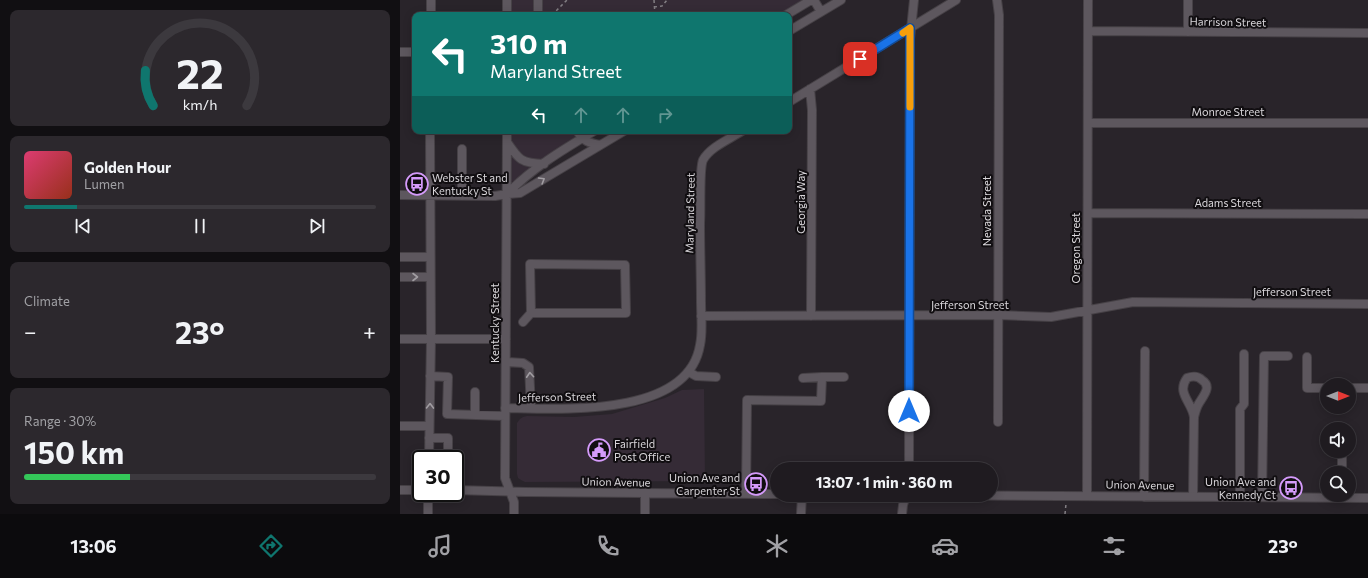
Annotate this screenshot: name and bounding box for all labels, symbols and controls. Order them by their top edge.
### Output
street label: Harrison Street [1190,14,1267,29]
text: 310 m [490,26,567,60]
icon: left [424,28,476,80]
pin [843,42,877,76]
text: 22 [176,47,224,98]
icon: arrive [849,48,871,70]
text: Maryland Street [490,60,622,82]
text: km/h [183,95,217,113]
icon: left [528,104,550,126]
icon: ahead [570,104,592,126]
icon: ahead [612,104,634,126]
icon: right [654,104,676,126]
street label: Monroe Street [1191,105,1265,118]
text: Golden Hour [84,158,171,176]
street label: Georgia Way [794,170,807,234]
bus stop icon: Webster St and Kentucky St [404,171,430,197]
place label: Webster St and Kentucky St [432,171,508,197]
street label: Maryland Street [682,172,697,253]
street label: Nevada Street [980,175,993,246]
text: Lumen [84,176,124,192]
one-way arrow [538,177,545,185]
street label: Adams Street [1194,196,1262,209]
street label: Oregon Street [1069,212,1082,283]
icon: previous [72,215,94,237]
icon: pause [189,215,211,237]
icon: next [306,215,328,237]
one-way arrow [412,273,418,281]
street label: Kentucky Street [488,282,501,363]
street label: Jefferson Street [1253,285,1332,299]
text: Climate [24,293,70,309]
street label: Jefferson Street [931,298,1010,312]
text: 23° [175,313,225,350]
text: − [24,318,37,345]
text: + [363,318,376,345]
one-way arrow [526,372,535,378]
north arrow [1320,378,1356,414]
map controls [1320,378,1356,502]
street label: Jefferson Street [518,389,597,405]
position arrow [888,390,930,432]
one-way arrow [425,403,434,409]
text: Range · 30% [24,413,96,429]
button: sound [1320,422,1356,458]
text: 150 km [24,433,124,470]
public building icon: Fairfield Post Office [586,437,612,463]
place label: Fairfield Post Office [614,437,670,463]
speed limit sign: 30 [412,450,464,502]
button: search [1320,466,1356,502]
place label: Union Ave and Carpenter St [669,471,740,497]
bus stop icon: Union Ave and Carpenter St [743,471,769,497]
text: 13:07 · 1 min · 360 m [816,473,952,491]
street label: Union Avenue [581,474,651,489]
place label: Union Ave and Kennedy Ct [1205,475,1276,501]
bus stop icon: Union Ave and Kennedy Ct [1278,475,1304,501]
street label: Union Avenue [1105,477,1175,492]
icon: directions [257,532,285,560]
icon: music [426,532,454,560]
icon: phone [594,532,622,560]
icon: climate [763,532,791,560]
icon: car [931,532,959,560]
icon: filters [1100,532,1128,560]
text: 13:06 [70,535,117,557]
text: 23° [1268,535,1298,557]

